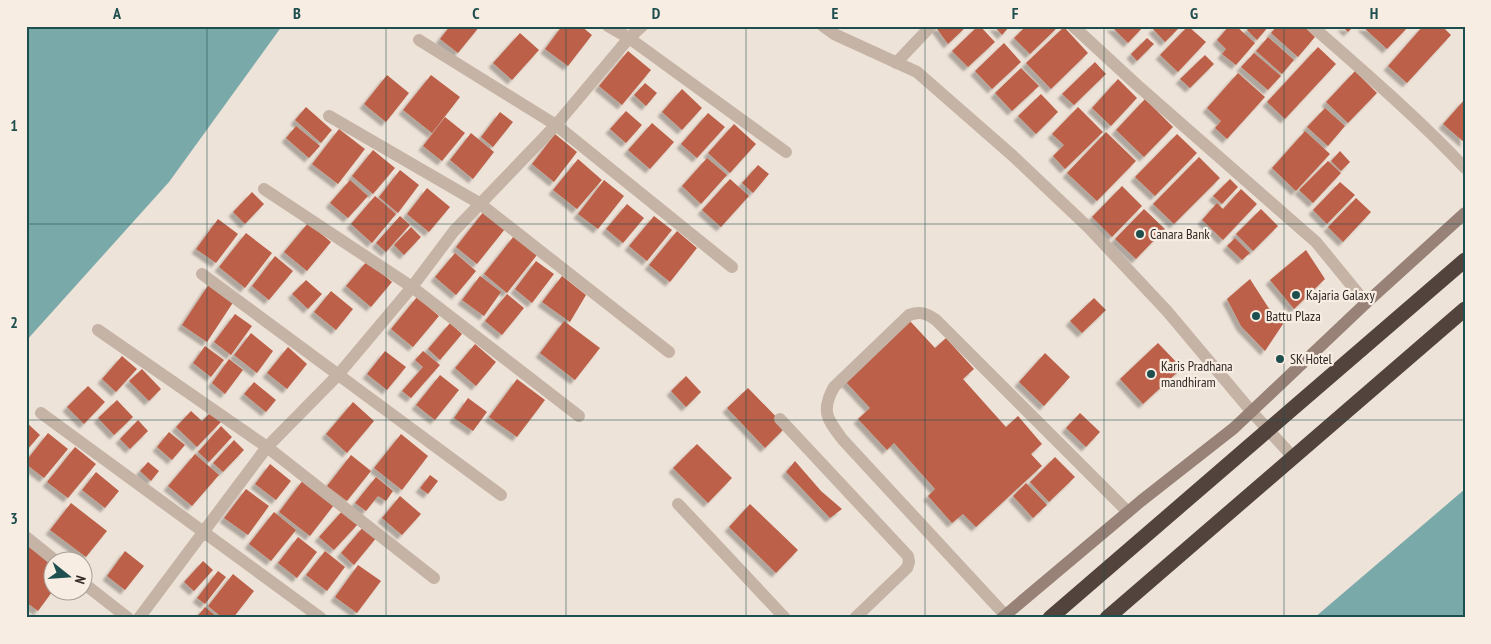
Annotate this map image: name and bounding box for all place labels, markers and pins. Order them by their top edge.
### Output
place label: Canara Bank [1150,225,1210,243]
marker: Canara Bank [1134,228,1146,240]
place label: Kajaria Galaxy [1306,286,1375,304]
marker: Kajaria Galaxy [1290,289,1302,301]
place label: Battu Plaza [1266,307,1321,325]
marker: Battu Plaza [1250,310,1262,322]
place label: SK Hotel [1290,350,1333,368]
marker: SK Hotel [1274,353,1286,365]
place label: Karis Pradhana mandhiram [1161,357,1233,391]
marker: Karis Pradhana mandhiram [1145,368,1157,380]

